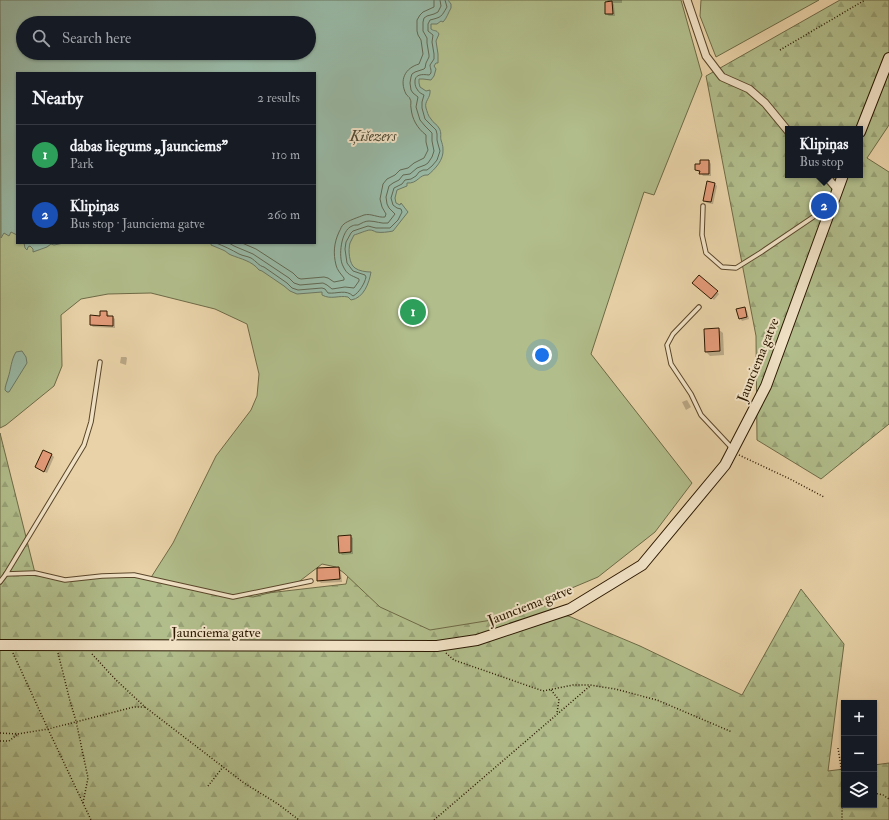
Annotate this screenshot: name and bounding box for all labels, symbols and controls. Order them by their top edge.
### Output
search box [16,16,316,60]
icon: search [30,27,52,49]
text: Search here [62,29,131,48]
text: Nearby [32,88,83,109]
text: 2 results [257,90,300,106]
popup [785,126,863,178]
water label: Ķīšezers [349,127,397,146]
text: Klipiņas [800,135,848,154]
text: dabas liegums „Jaunciems” [70,137,228,156]
text: 1 [43,147,47,163]
text: 110 m [271,147,300,163]
text: Bus stop [800,154,843,170]
text: Park [70,156,94,172]
pin: 2 [811,191,837,221]
text: Klipiņas [70,197,119,216]
text: 2 [42,207,48,223]
text: 260 m [267,207,300,223]
text: Bus stop · Jaunciema gatve [70,216,205,232]
pin: 1 [400,297,426,327]
street label: Jaunciema gatve [733,315,783,405]
your location [532,345,552,365]
street label: Jaunciema gatve [484,581,575,629]
street label: Jaunciema gatve [170,624,261,641]
map controls [841,700,877,808]
button: + [841,700,877,736]
button: − [841,736,877,772]
button: layers [841,772,877,808]

